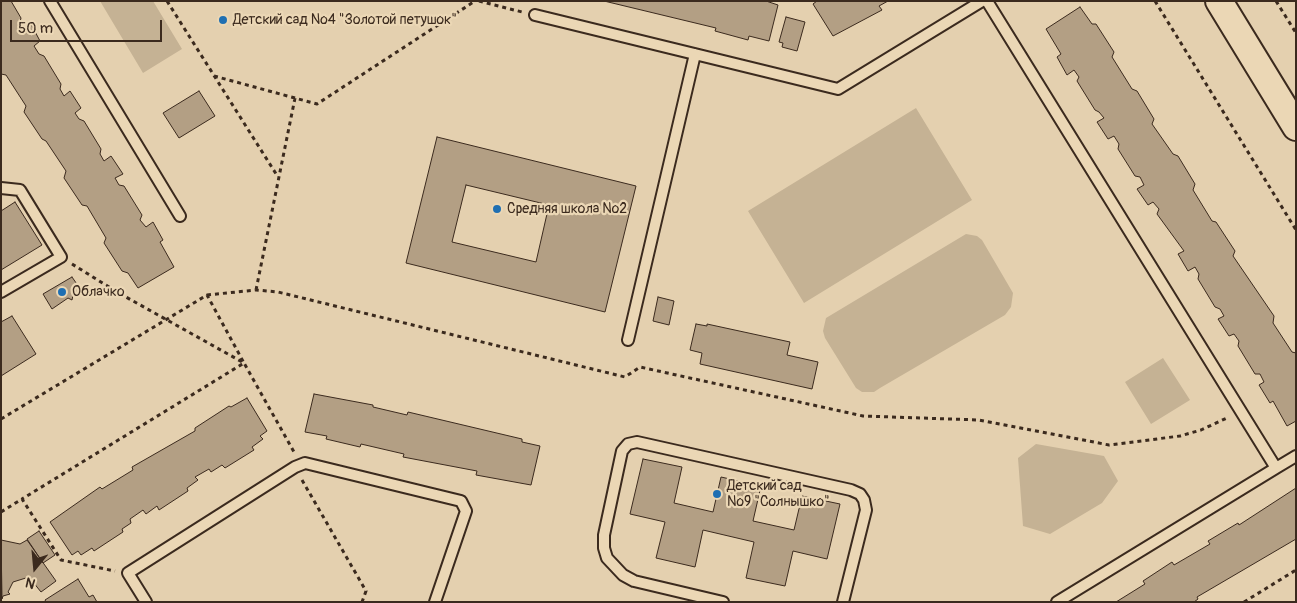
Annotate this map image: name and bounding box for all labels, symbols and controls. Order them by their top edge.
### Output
scale bar [12,10,165,42]
place label: Детский сад №4 "Золотой петушок" [233,12,457,28]
marker: Детский сад №4 "Золотой петушок" [217,14,229,26]
text: 50 m [18,19,53,38]
place label: Средняя школа №2 [507,201,627,217]
marker: Средняя школа №2 [491,203,503,215]
place label: Облачко [72,284,125,300]
marker: Облачко [56,286,68,298]
place label: Детский сад №9 "Солнышко" [727,478,830,511]
marker: Детский сад №9 "Солнышко" [711,488,723,500]
north arrow [10,543,60,593]
text: N [23,573,37,592]

